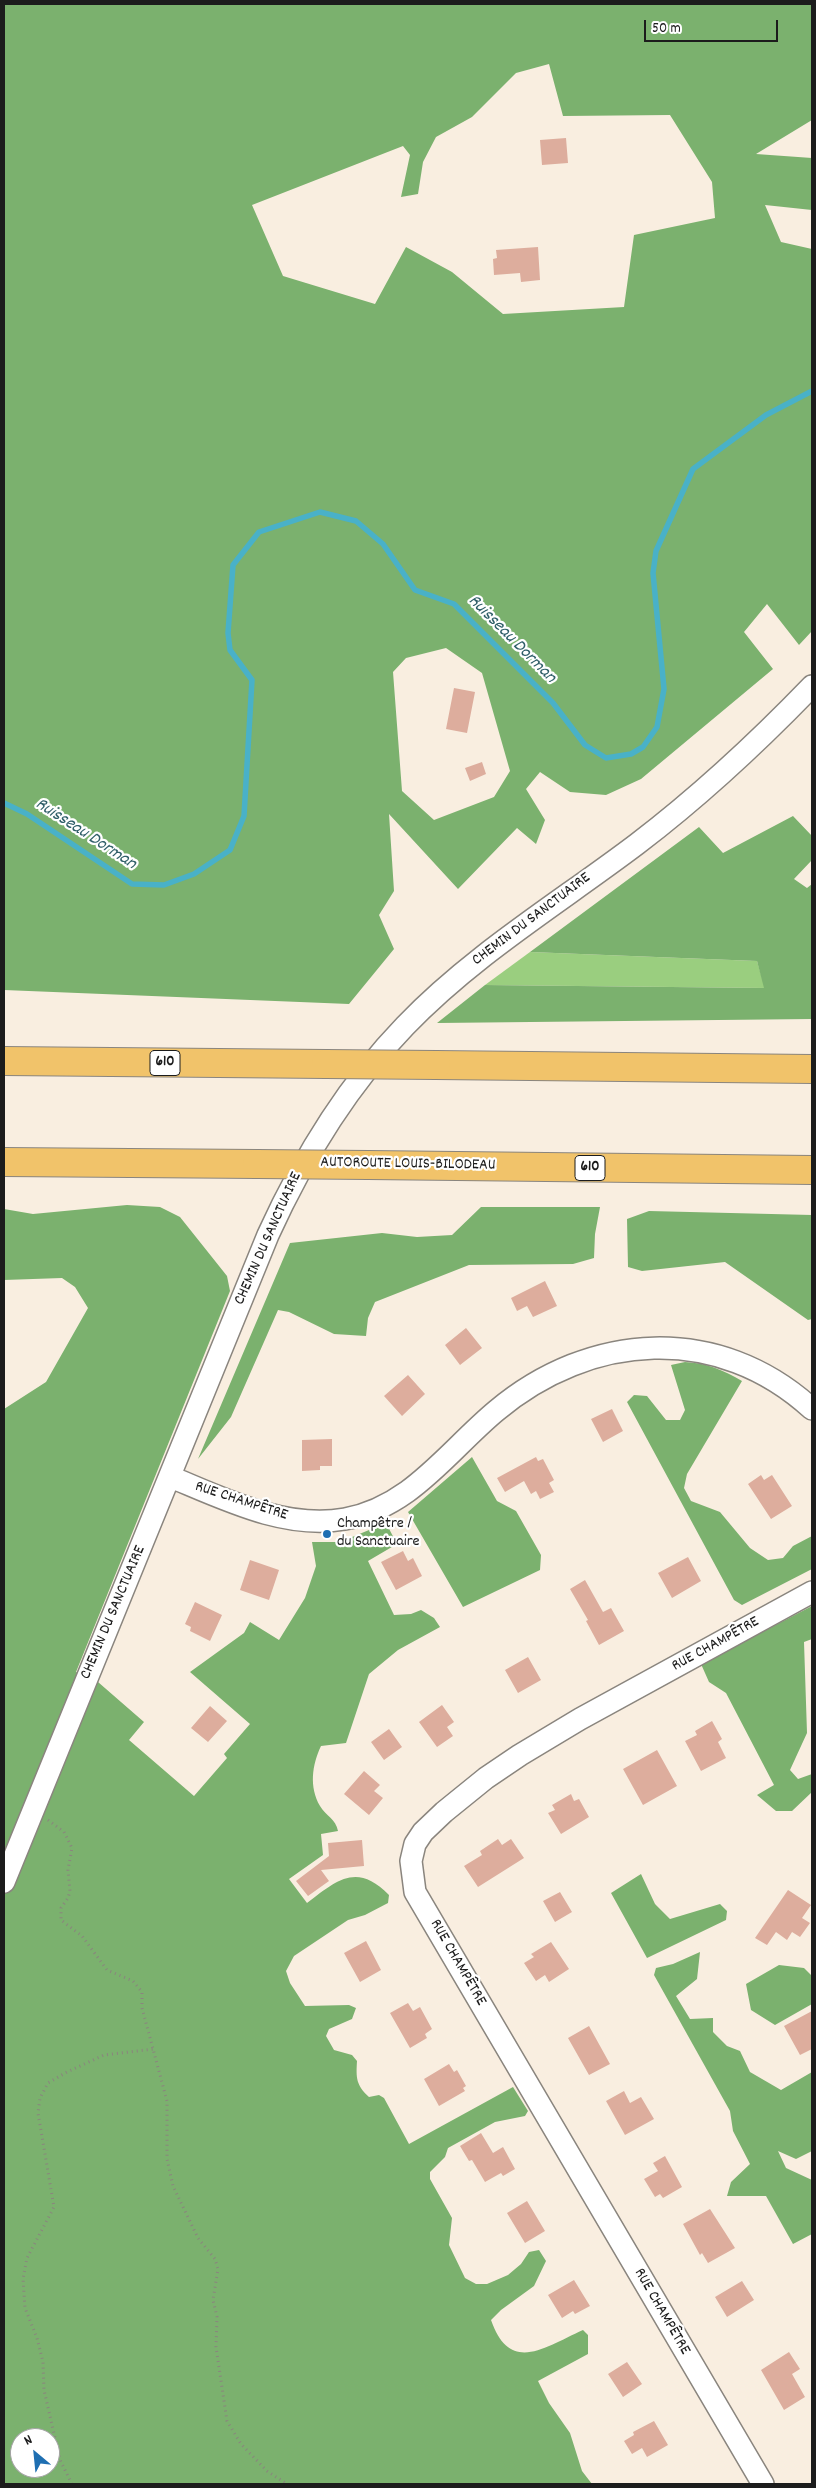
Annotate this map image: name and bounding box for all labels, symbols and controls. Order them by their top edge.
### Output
scale bar [646,10,780,42]
text: 50 m [652,18,681,40]
water label: Ruisseau Dorman [462,591,560,689]
water label: Ruisseau Dorman [30,794,140,876]
street label: CHEMIN DU SANCTUAIRE [469,869,595,971]
road number: 610 [150,1050,180,1076]
street label: AUTOROUTE LOUIS-BILODEAU [320,1154,496,1176]
road number: 610 [575,1156,605,1180]
street label: CHEMIN DU SANCTUAIRE [231,1170,307,1308]
street label: RUE CHAMPÊTRE [192,1478,290,1526]
place label: Champêtre / du Sanctuaire [337,1515,420,1553]
marker: Champêtre / du Sanctuaire [321,1528,333,1540]
street label: CHEMIN DU SANCTUAIRE [77,1543,151,1683]
street label: RUE CHAMPÊTRE [669,1613,763,1677]
street label: RUE CHAMPÊTRE [425,1916,489,2010]
street label: RUE CHAMPÊTRE [629,2265,693,2359]
north arrow [10,2428,60,2478]
text: N [21,2430,36,2451]

